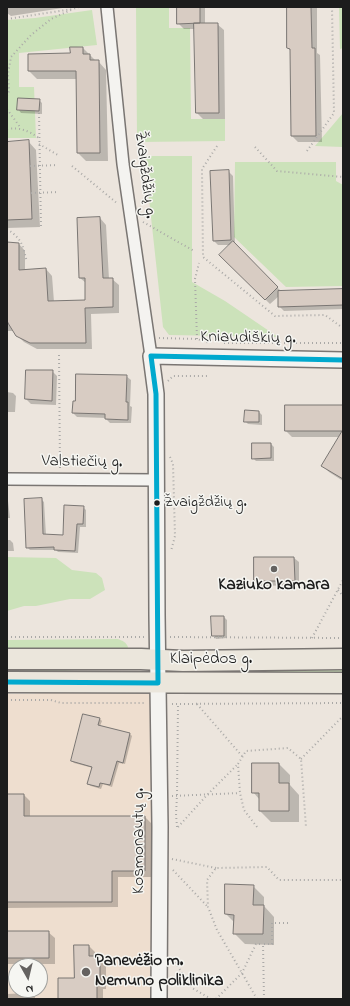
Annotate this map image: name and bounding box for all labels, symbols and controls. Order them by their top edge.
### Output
street label: Žvaigždžių g. [129,130,159,220]
street label: Kniaudiškių g. [200,328,296,350]
street label: Valstiečių g. [41,452,123,474]
place label: Žvaigždžių g. [164,493,247,513]
marker: Žvaigždžių g. [152,498,162,508]
marker: Kaziuko kamara [269,564,279,574]
place label: Kaziuko kamara [218,576,330,596]
street label: Klaipėdos g. [170,650,252,670]
street label: Kosmonautų g. [130,788,150,894]
place label: Panevėžio m. Nemuno poliklinika [95,952,223,992]
north arrow [8,958,48,998]
marker: Panevėžio m. Nemuno poliklinika [80,966,92,978]
text: N [25,980,34,997]

